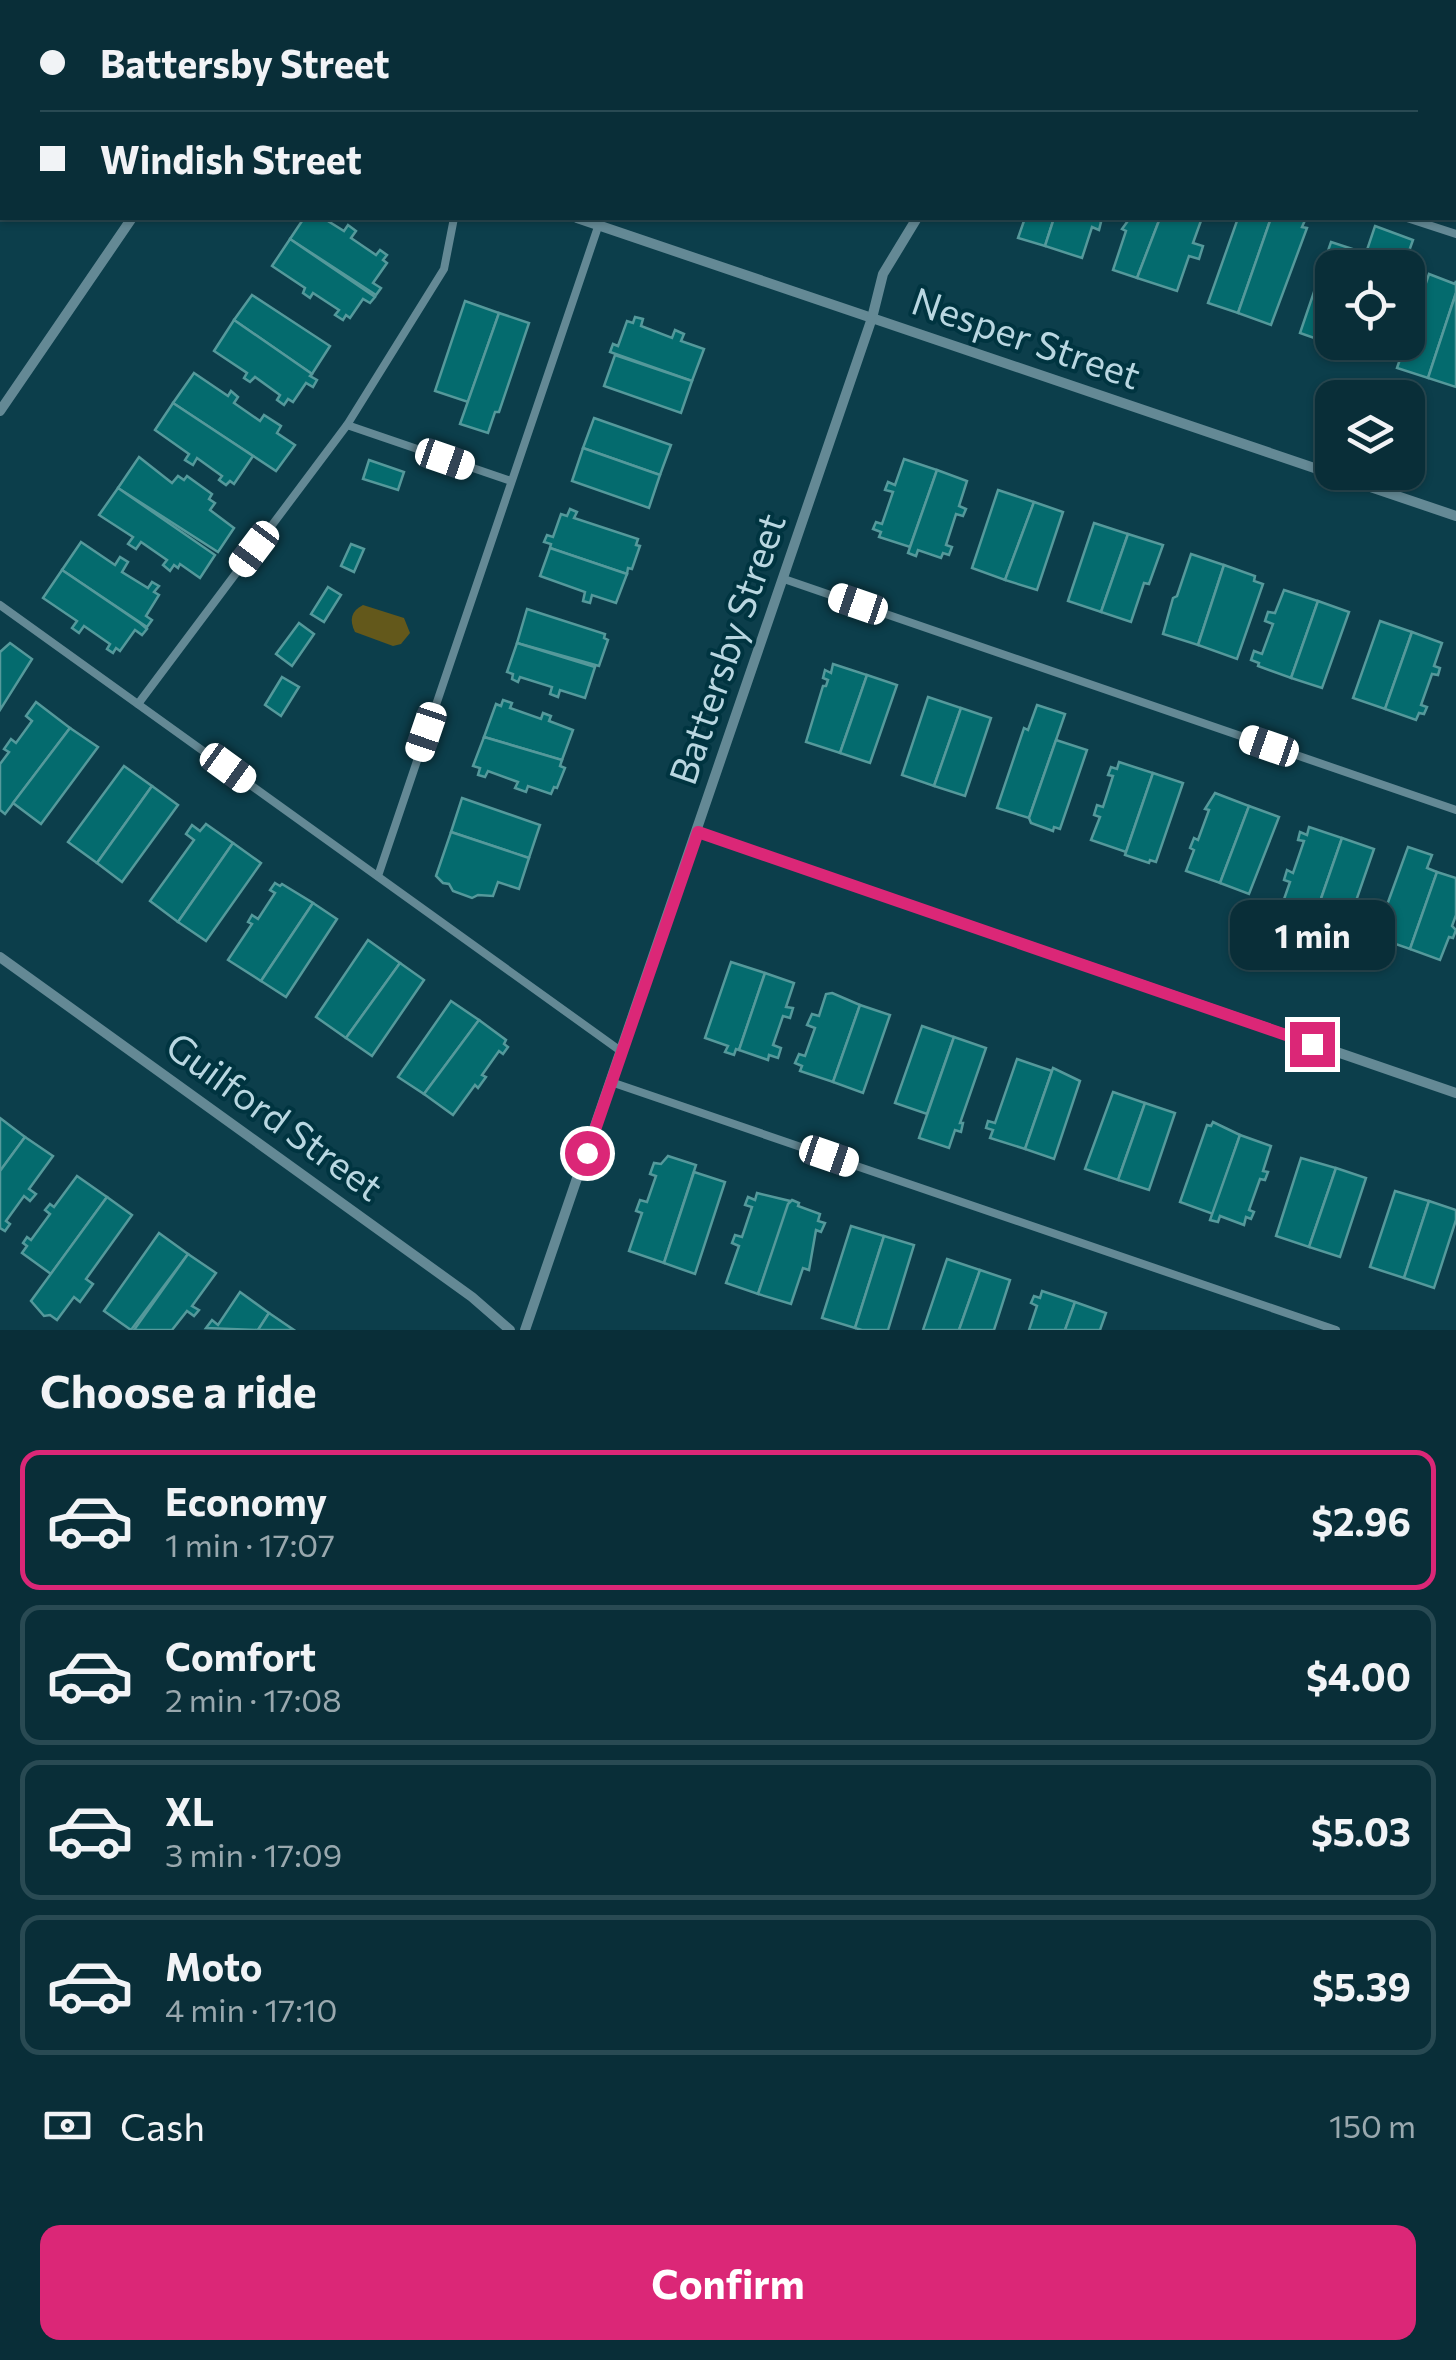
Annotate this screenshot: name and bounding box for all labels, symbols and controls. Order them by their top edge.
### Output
text: Battersby Street [100,39,390,86]
text: Windish Street [100,135,362,182]
map controls [1315,250,1425,490]
button: locate [1315,250,1425,360]
street label: Nesper Street [906,276,1147,398]
button: layers [1315,380,1425,490]
car [412,435,478,483]
street label: Battersby Street [657,507,794,790]
car [224,516,284,582]
car [825,580,891,628]
car [402,699,450,765]
car [1236,722,1302,770]
car [195,738,261,798]
callout: 1 min [1230,899,1394,969]
text: 1 min [1275,915,1350,955]
street label: Guilford Street [158,1021,393,1209]
route end [1290,1022,1335,1067]
route start [565,1131,610,1176]
car [796,1132,862,1180]
text: Choose a ride [40,1362,317,1417]
icon: car [45,1475,135,1565]
text: Economy [165,1477,327,1524]
text: $2.96 [1311,1497,1411,1544]
text: 1 min · 17:07 [165,1524,335,1564]
icon: car [45,1630,135,1720]
text: Comfort [165,1632,316,1679]
text: $4.00 [1306,1652,1411,1699]
text: 2 min · 17:08 [165,1679,342,1719]
icon: car [45,1785,135,1875]
text: XL [165,1787,214,1834]
text: $5.03 [1311,1807,1411,1854]
text: 3 min · 17:09 [165,1834,342,1874]
icon: car [45,1940,135,2030]
text: Moto [165,1942,263,1989]
text: $5.39 [1312,1962,1411,2009]
text: 4 min · 17:10 [165,1989,337,2029]
icon: cash [40,2098,95,2153]
text: Cash [120,2102,205,2149]
text: 150 m [1329,2105,1416,2145]
button: Confirm [40,2225,1416,2340]

